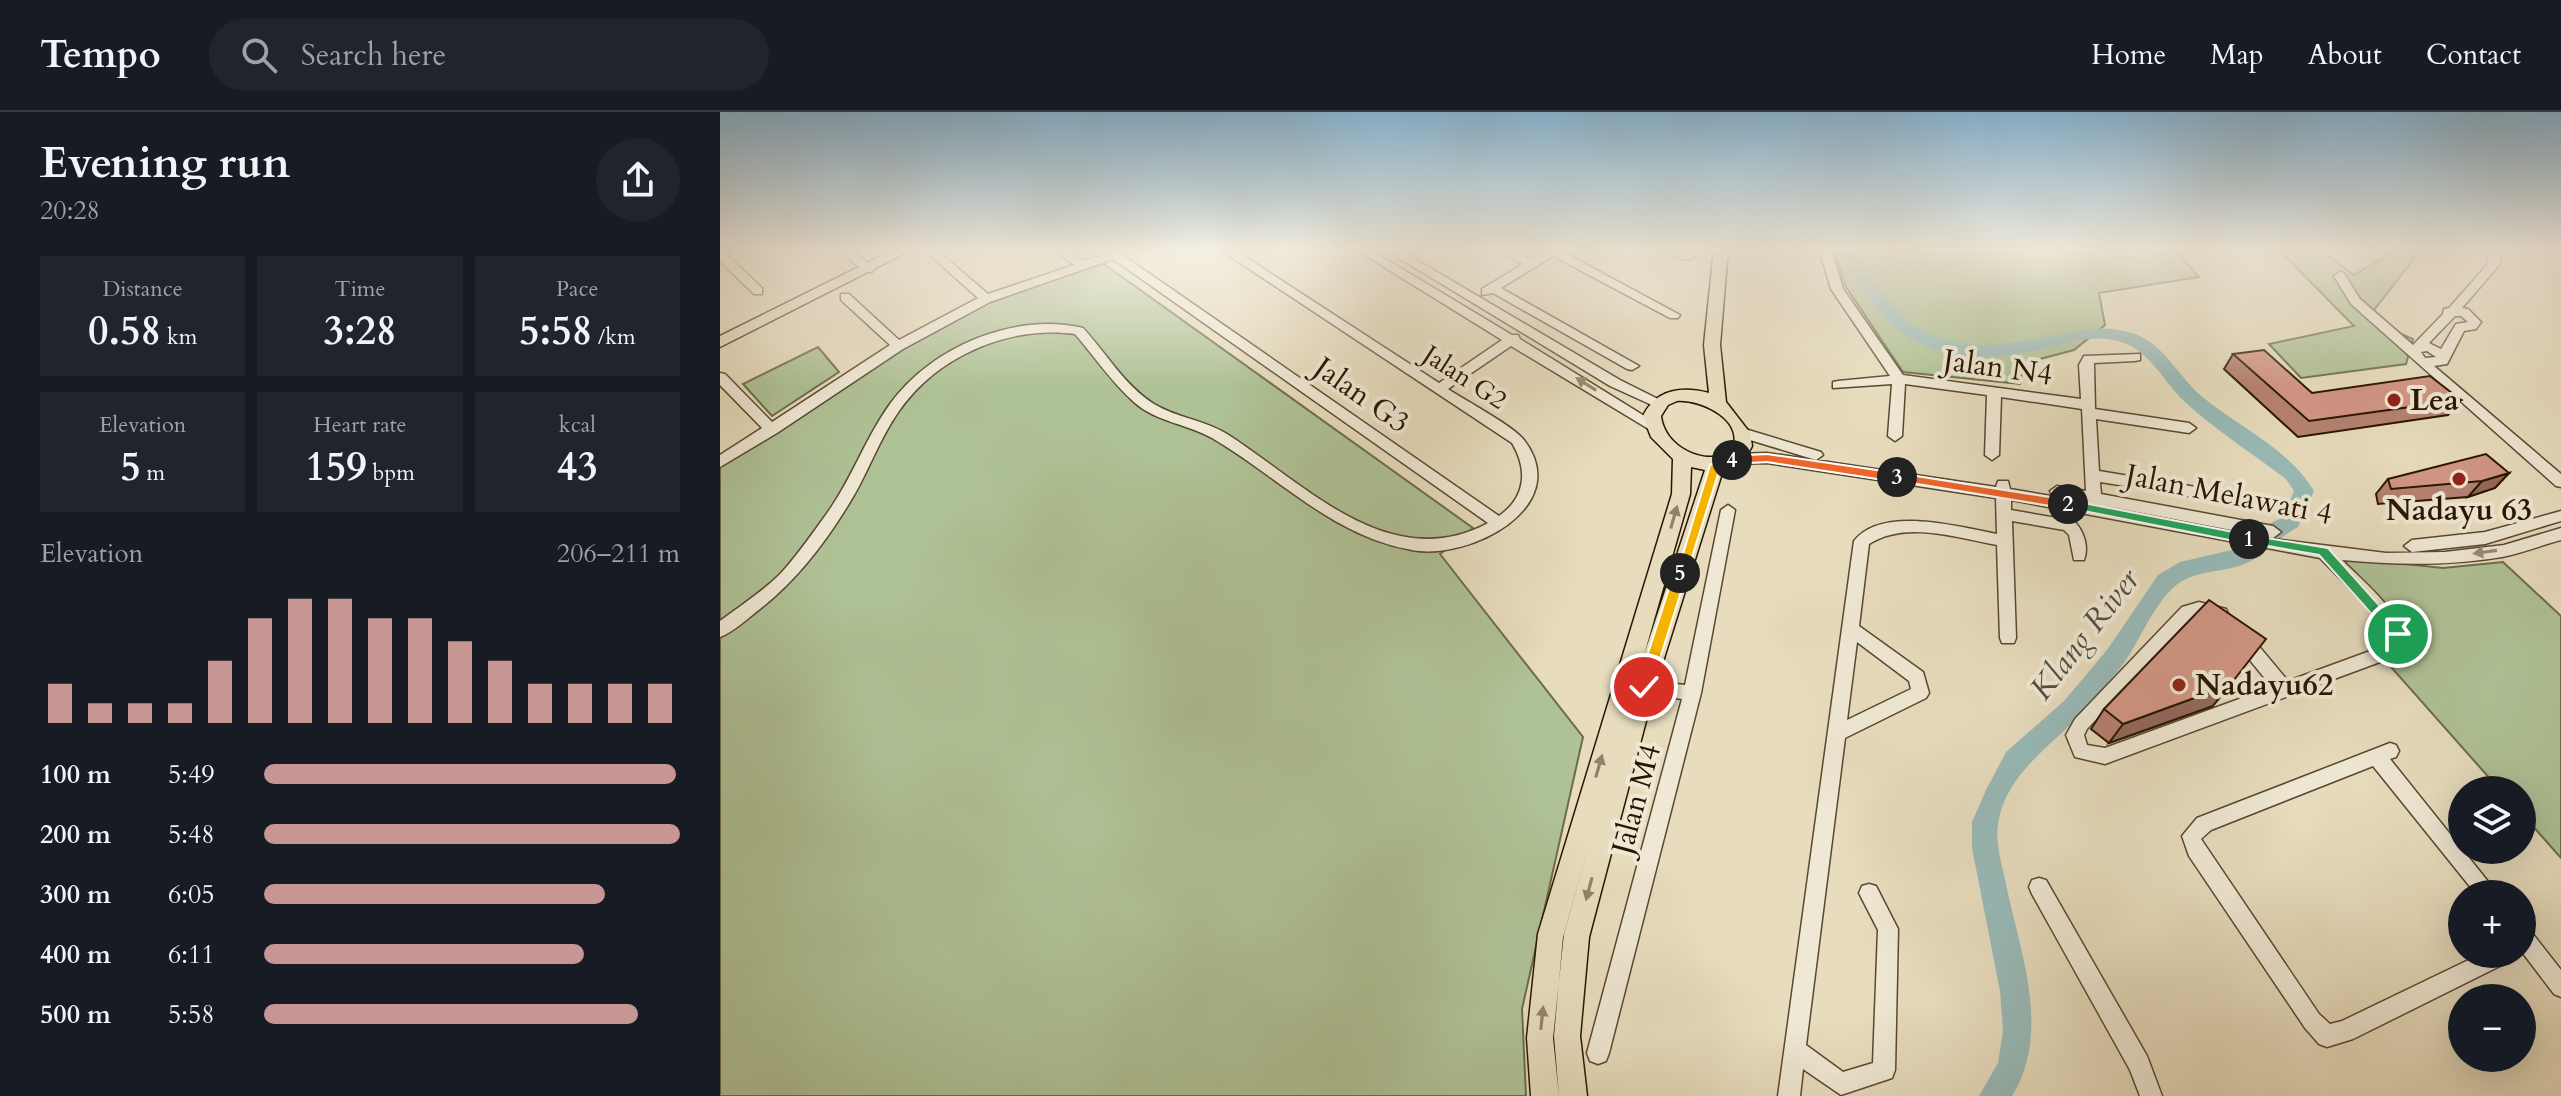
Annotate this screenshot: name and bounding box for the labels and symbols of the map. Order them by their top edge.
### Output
street label: Jalan G2 [1413,335,1513,418]
street label: Jalan N4 [1937,339,2055,395]
street label: Jalan G3 [1302,345,1418,443]
one-way arrow [1575,377,1597,391]
place label: Lea [2410,380,2459,421]
marker: Lea [2385,391,2403,409]
pin: 4 [1712,440,1752,480]
street label: Jalan Melawati 4 [2118,454,2336,535]
pin: 3 [1877,457,1917,497]
marker: Nadayu 63 [2450,470,2468,488]
pin: 2 [2048,484,2088,524]
place label: Nadayu 63 [2386,490,2532,531]
one-way arrow [1668,504,1681,528]
pin: 1 [2229,519,2269,559]
one-way arrow [2472,546,2497,559]
pin: 5 [1660,553,1700,593]
water label: Klang River [2020,559,2151,709]
pin [2364,600,2432,668]
pin [1610,653,1678,721]
place label: Nadayu62 [2195,665,2333,706]
marker: Nadayu62 [2170,676,2188,694]
street label: Jalan M4 [1601,740,1671,863]
one-way arrow [1593,753,1606,777]
one-way arrow [1582,877,1595,901]
one-way arrow [1536,1005,1549,1030]

